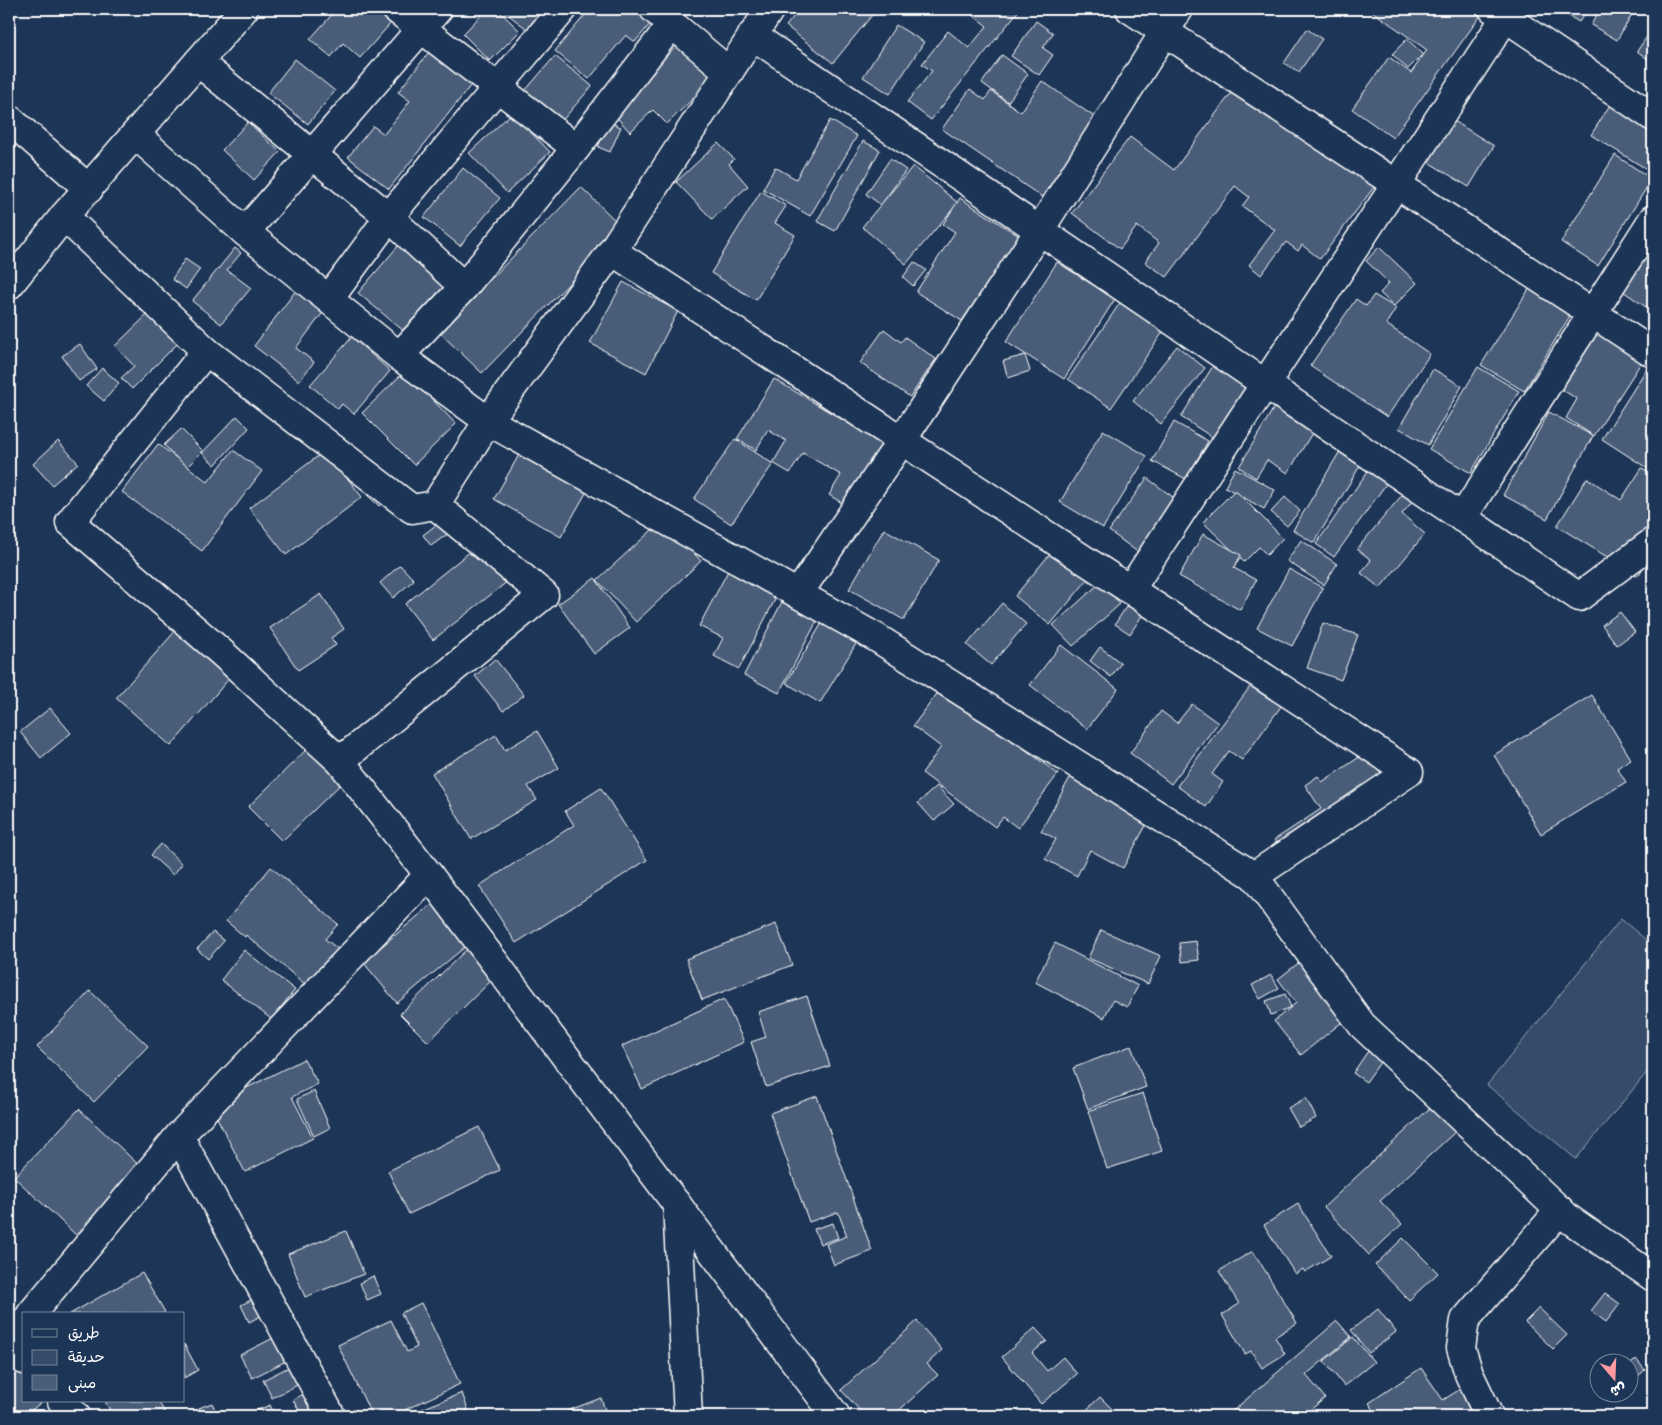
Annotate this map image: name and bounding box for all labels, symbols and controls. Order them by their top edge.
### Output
legend [22,1312,185,1402]
text: طريق [68,1323,100,1343]
text: حديقة [68,1347,105,1367]
north arrow [1590,1352,1640,1402]
text: مبنى [68,1373,96,1393]
text: ش [1608,1379,1628,1401]

